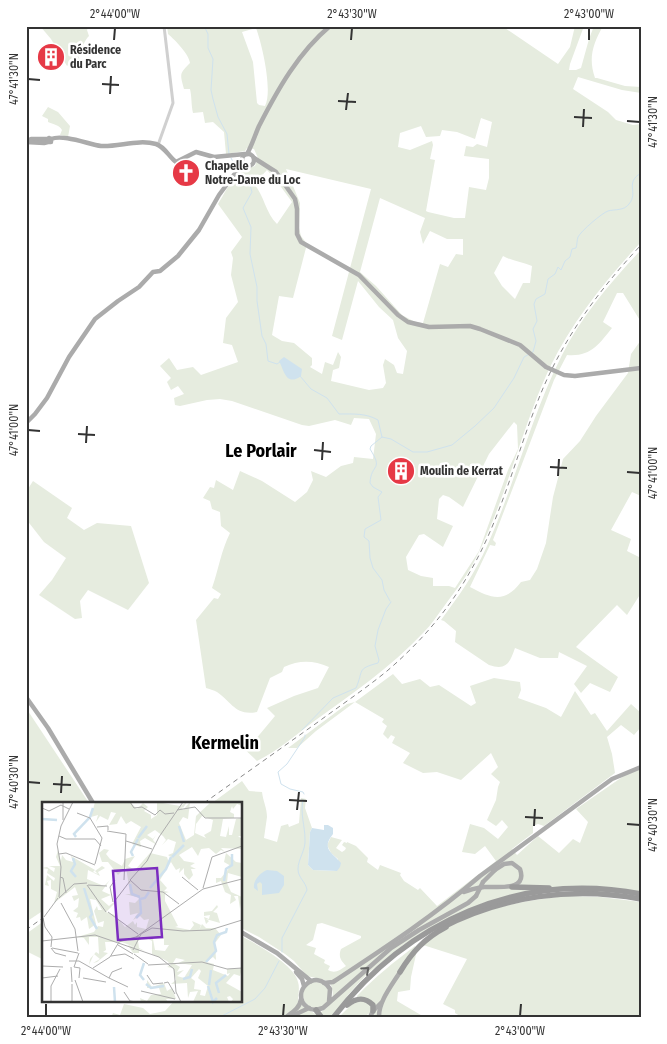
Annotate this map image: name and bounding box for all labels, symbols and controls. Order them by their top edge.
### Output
text: 2°44'00"W [90,7,140,21]
text: 2°43'30"W [327,7,377,21]
text: 2°43'00"W [564,7,614,21]
building icon: Résidence du Parc [36,42,66,72]
place label: Résidence du Parc [70,43,121,71]
text: 47°41'30"N [7,53,21,105]
text: 47°41'30"N [646,96,660,148]
church icon: Chapelle Notre-Dame du Loc [171,158,201,188]
place label: Chapelle Notre-Dame du Loc [205,159,301,187]
text: 47°41'00"N [7,404,21,456]
district label: Le Porlair [225,440,297,462]
text: 47°41'00"N [646,447,660,499]
building icon: Moulin de Kerrat [386,456,416,486]
place label: Moulin de Kerrat [420,464,504,478]
district label: Kermelin [191,732,259,754]
text: 47°40'30"N [7,755,21,809]
text: 47°40'30"N [646,798,660,852]
inset map [42,802,242,1002]
one-way arrow [361,967,370,976]
text: 2°44'00"W [21,1024,71,1038]
text: 2°43'30"W [258,1024,308,1038]
text: 2°43'00"W [495,1024,545,1038]

